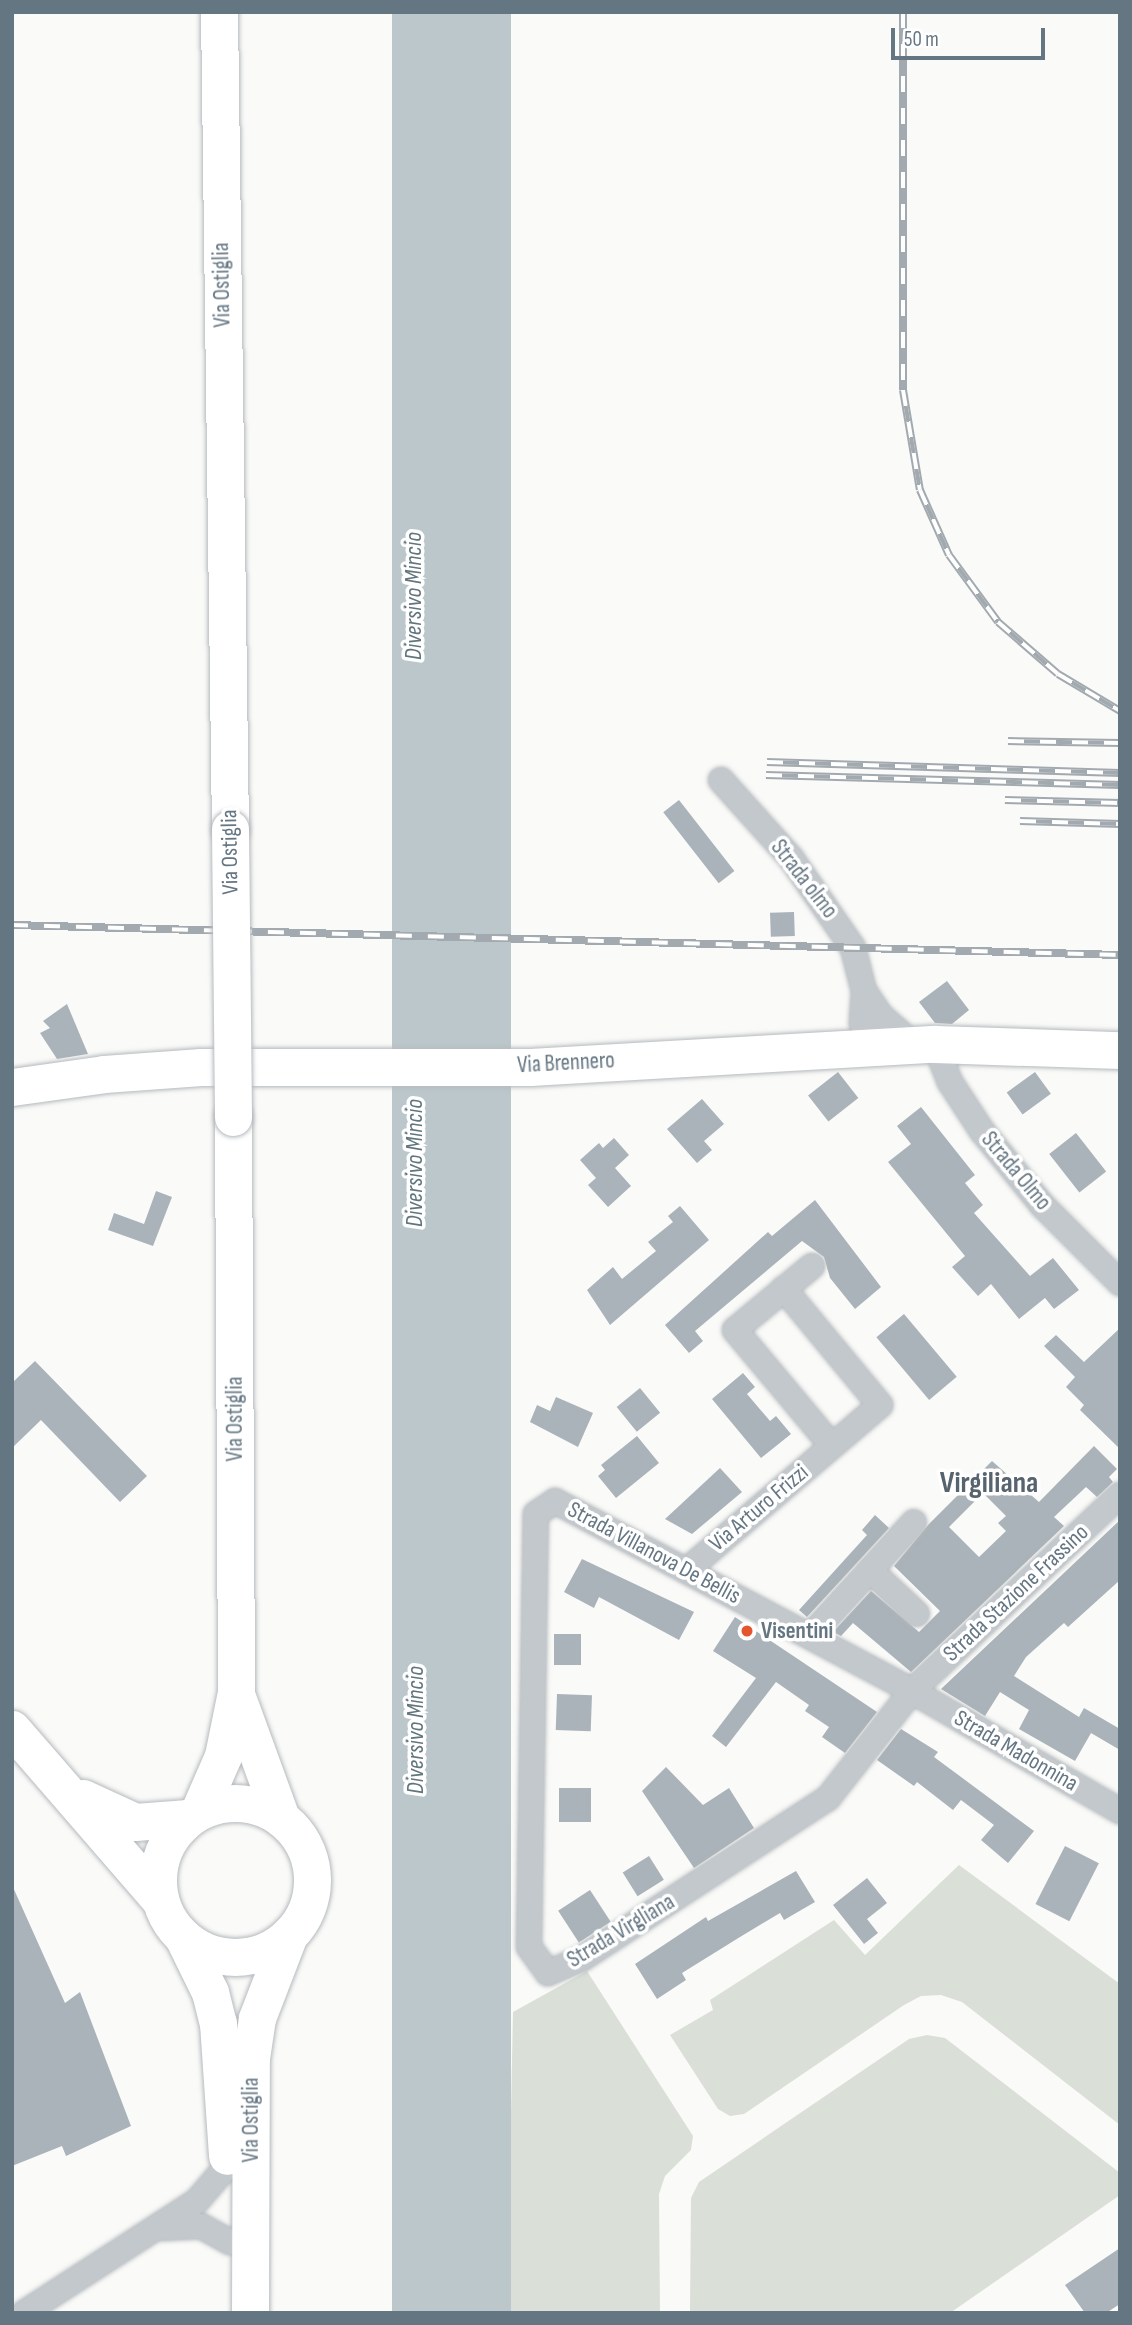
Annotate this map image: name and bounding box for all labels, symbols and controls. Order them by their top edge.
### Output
scale bar [894,14,1048,58]
text: 50 m [904,27,939,52]
street label: Via Ostiglia [207,242,237,328]
water label: Diversivo Mincio [400,532,428,660]
street label: Via Ostiglia [215,809,245,895]
street label: Strada olmo [765,834,843,924]
street label: Via Brennero [517,1047,615,1079]
water label: Diversivo Mincio [401,1099,429,1227]
street label: Strada Olmo [975,1126,1057,1216]
street label: Via Ostiglia [221,1376,249,1462]
street label: Via Arturo Frizzi [704,1459,814,1557]
district label: Virgiliana [940,1465,1038,1501]
street label: Strada Villanova De Bellis [563,1496,745,1610]
street label: Strada Stazione Frassino [938,1519,1094,1667]
place label: Visentini [761,1617,833,1645]
marker: Visentini [739,1623,755,1639]
water label: Diversivo Mincio [402,1666,430,1794]
street label: Strada Madonnina [949,1704,1083,1798]
street label: Strada Virgliana [562,1888,680,1974]
street label: Via Ostiglia [237,2077,265,2163]

